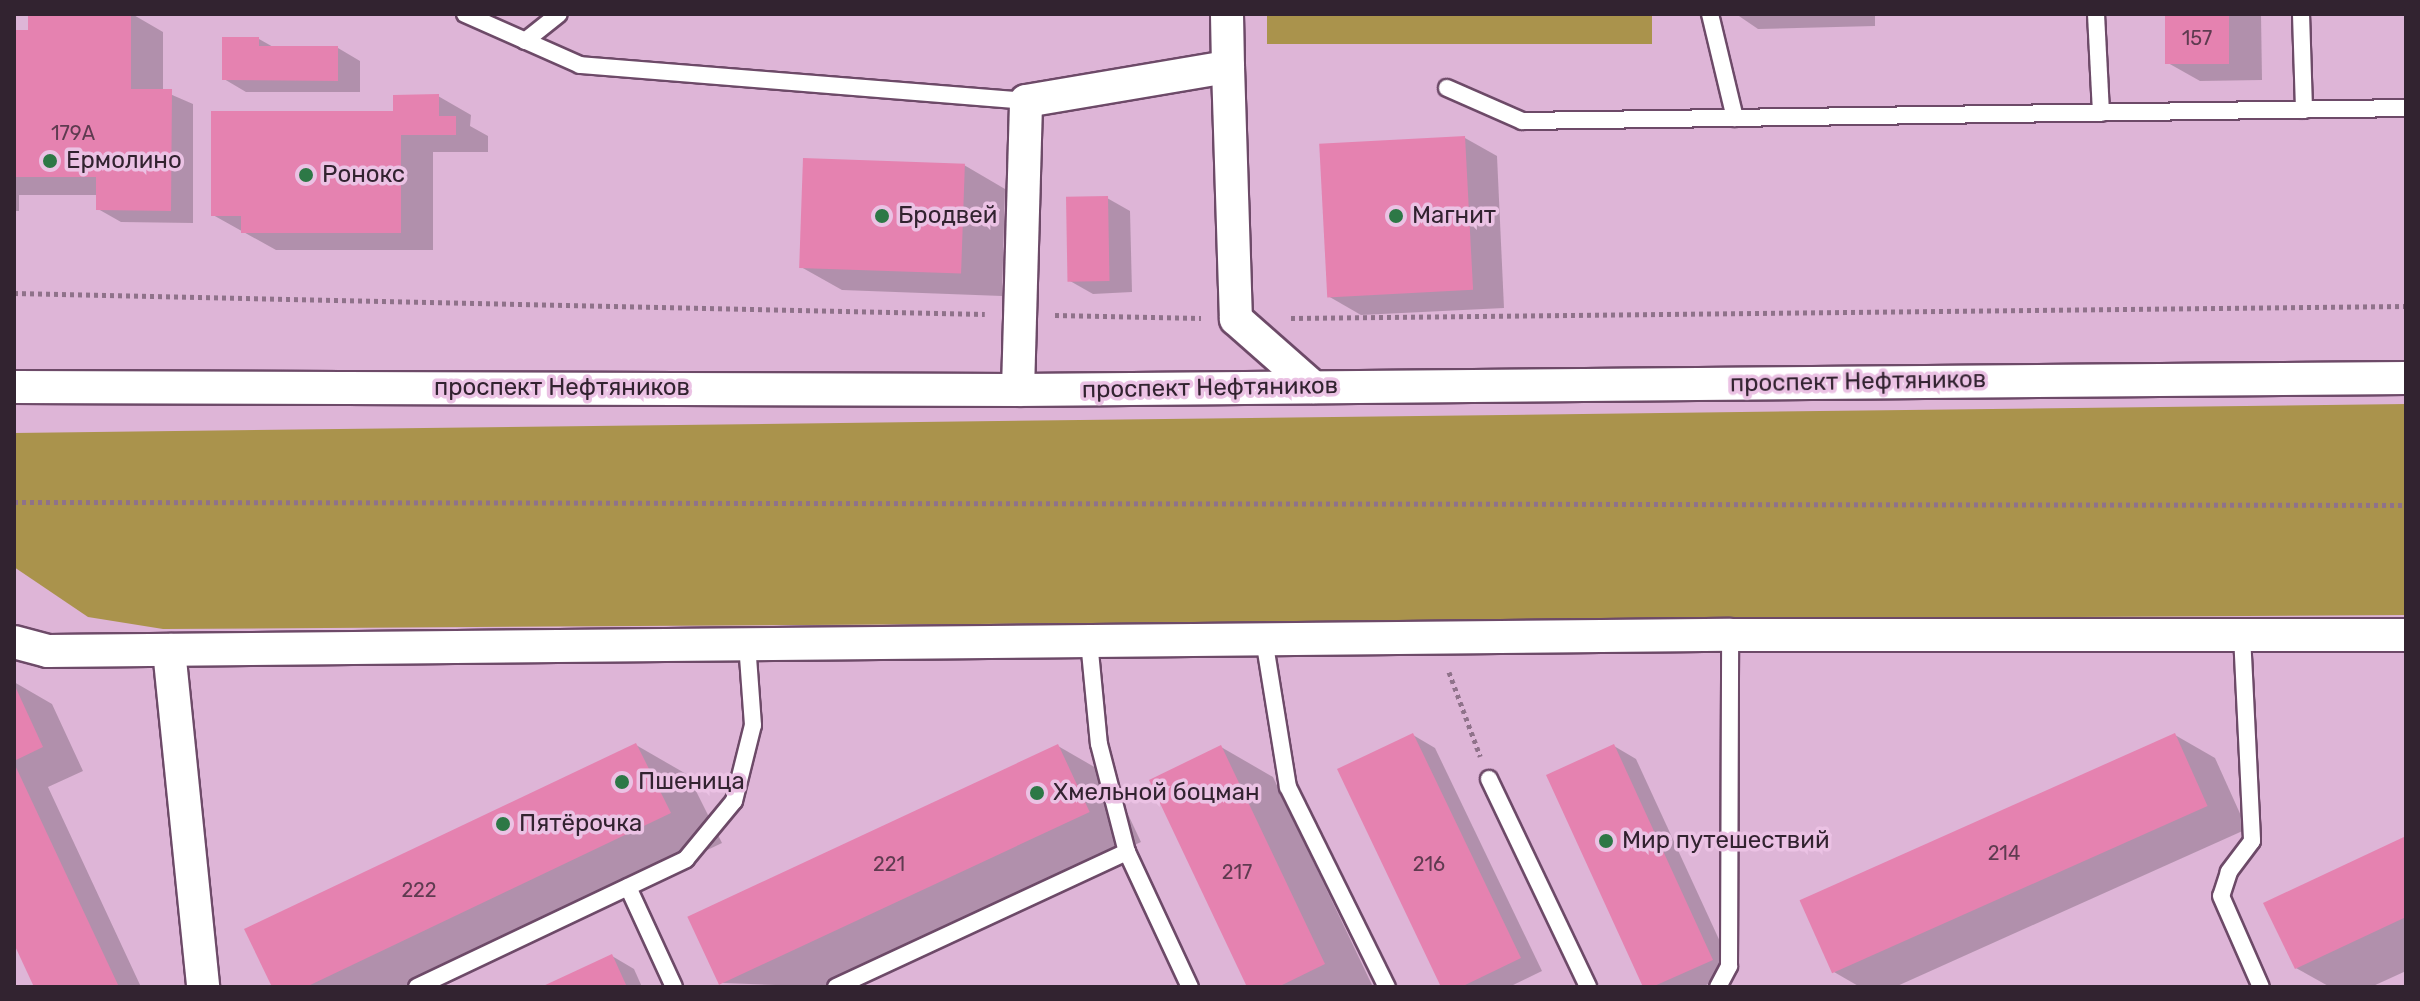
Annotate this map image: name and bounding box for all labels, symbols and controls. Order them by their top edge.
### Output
house number: 157 [2182,26,2212,50]
house number: 179А [51,121,95,145]
place label: Ермолино [66,147,182,175]
marker: Ермолино [41,152,59,170]
place label: Ронокс [322,161,405,189]
marker: Ронокс [297,166,315,184]
place label: Бродвей [898,202,997,230]
place label: Магнит [1412,202,1496,230]
marker: Бродвей [873,207,891,225]
marker: Магнит [1387,207,1405,225]
street label: проспект Нефтяников [1730,365,1986,399]
street label: проспект Нефтяников [1082,371,1338,405]
street label: проспект Нефтяников [434,374,690,402]
place label: Пшеница [638,768,745,796]
marker: Пшеница [613,773,631,791]
place label: Хмельной боцман [1053,779,1260,807]
marker: Хмельной боцман [1028,784,1046,802]
place label: Пятёрочка [519,810,642,838]
marker: Пятёрочка [494,815,512,833]
place label: Мир путешествий [1622,827,1830,855]
marker: Мир путешествий [1597,832,1615,850]
house number: 214 [1988,841,2020,865]
house number: 221 [873,852,905,876]
house number: 216 [1413,852,1445,876]
house number: 217 [1222,860,1252,884]
house number: 222 [401,878,437,902]

